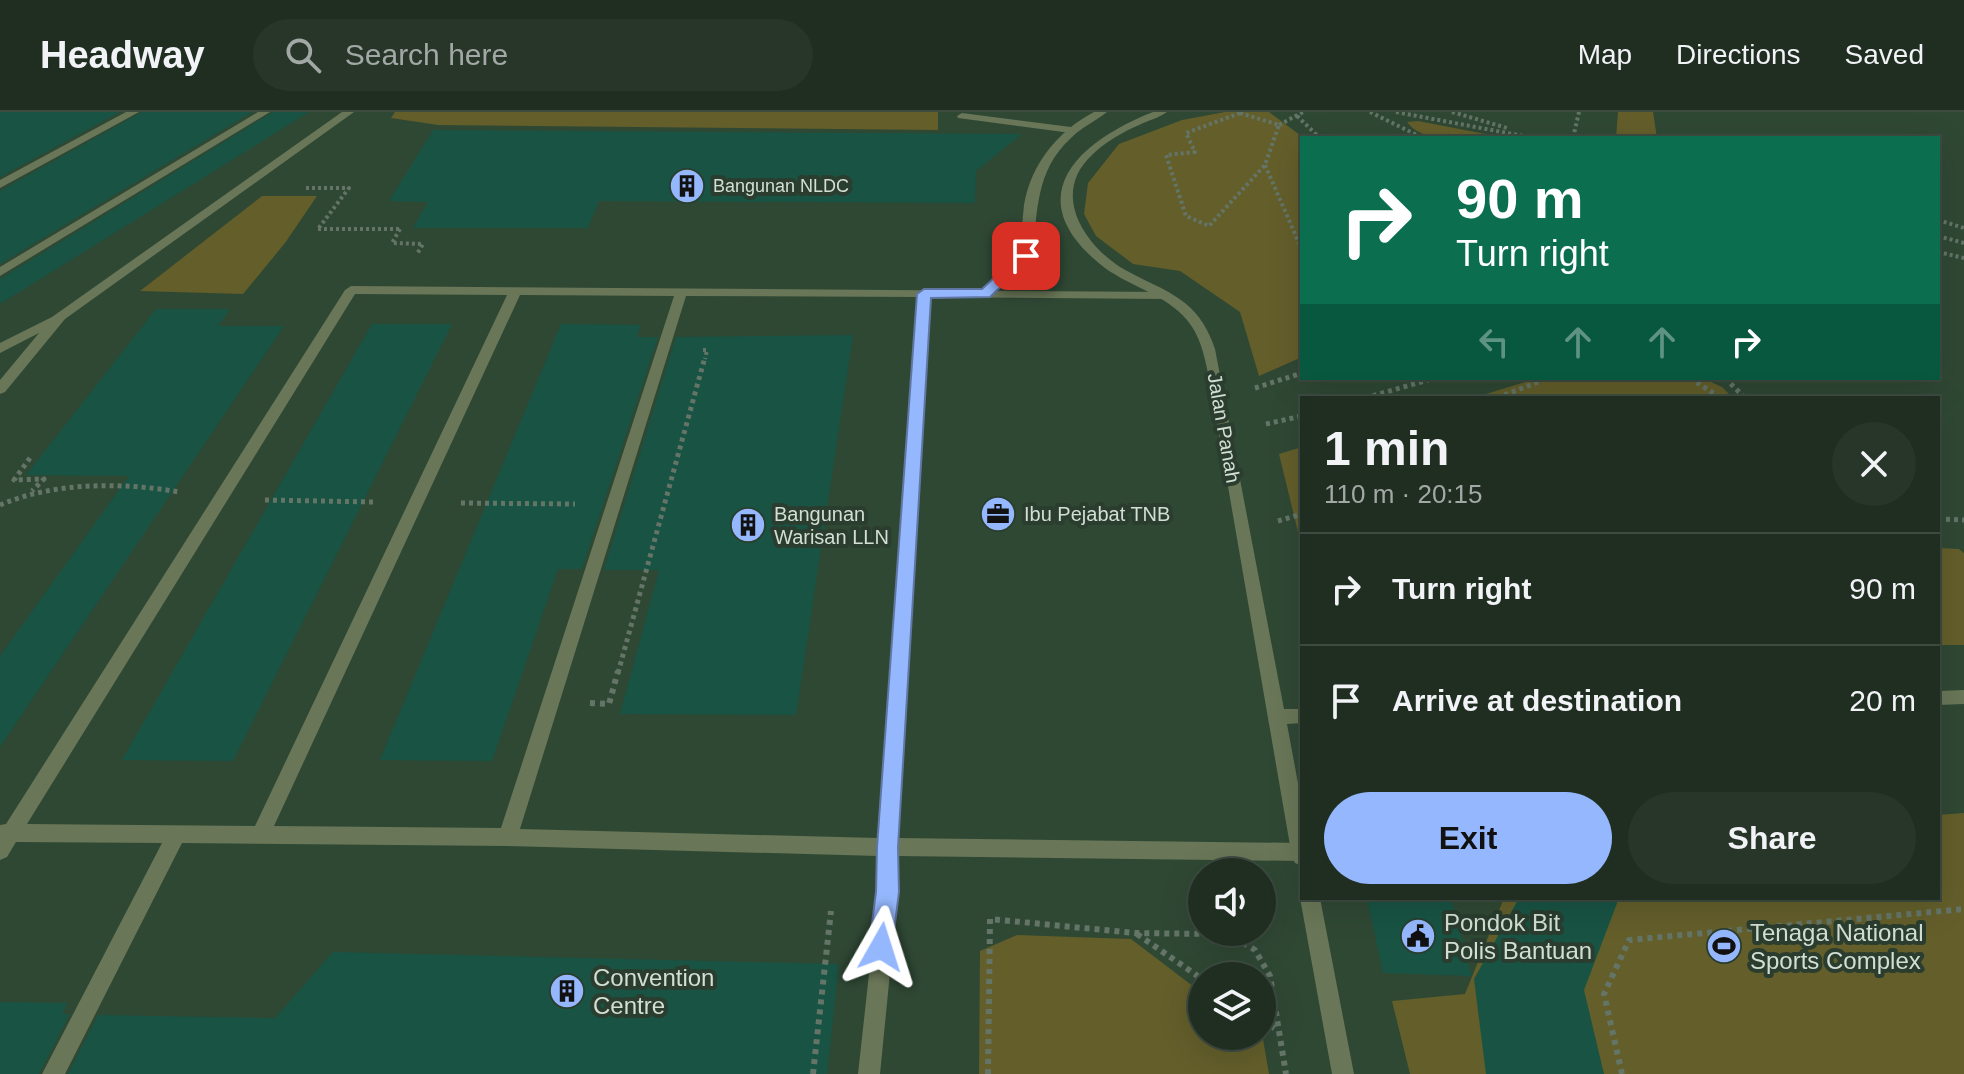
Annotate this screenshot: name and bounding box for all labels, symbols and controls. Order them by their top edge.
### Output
search box [253,19,813,91]
icon: search [281,33,325,77]
text: Headway [40,34,205,76]
text: Search here [345,38,508,71]
text: Map [1578,39,1632,70]
text: Directions [1676,39,1801,70]
text: Saved [1845,39,1924,70]
building icon: Bangunan NLDC [668,167,706,205]
text: 90 m [1456,167,1584,230]
icon: right [1324,168,1428,272]
place label: Bangunan NLDC [713,176,849,196]
pin [992,222,1060,290]
text: Turn right [1456,233,1609,274]
icon: arrive [1004,234,1048,278]
icon: left [1472,320,1516,364]
icon: ahead [1556,320,1600,364]
icon: ahead [1640,320,1684,364]
icon: right [1724,320,1768,364]
street label: Jalan Panah [1204,371,1244,485]
text: 1 min [1324,422,1449,475]
button: close [1832,422,1916,506]
text: 110 m · 20:15 [1324,479,1483,509]
office icon: Ibu Pejabat TNB [979,495,1017,533]
place label: Bangunan Warisan LLN [774,503,889,548]
place label: Ibu Pejabat TNB [1024,503,1170,525]
building icon: Bangunan Warisan LLN [729,506,767,544]
icon: right [1324,567,1368,611]
text: Turn right [1392,572,1531,605]
text: 90 m [1849,572,1916,605]
icon: arrive [1324,679,1368,723]
text: Arrive at destination [1392,684,1682,717]
text: 20 m [1849,684,1916,717]
button: Exit [1324,792,1612,884]
button: Share [1628,792,1916,884]
map controls [1188,858,1276,1050]
button: sound [1188,858,1276,946]
position arrow [839,905,923,989]
place label: Pondok Bit Polis Bantuan [1444,909,1592,964]
public building icon: Pondok Bit Polis Bantuan [1399,917,1437,955]
place label: Tenaga National Sports Complex [1750,919,1923,974]
sports icon: Tenaga National Sports Complex [1705,927,1743,965]
button: layers [1188,962,1276,1050]
place label: Convention Centre [593,964,714,1019]
building icon: Convention Centre [548,972,586,1010]

